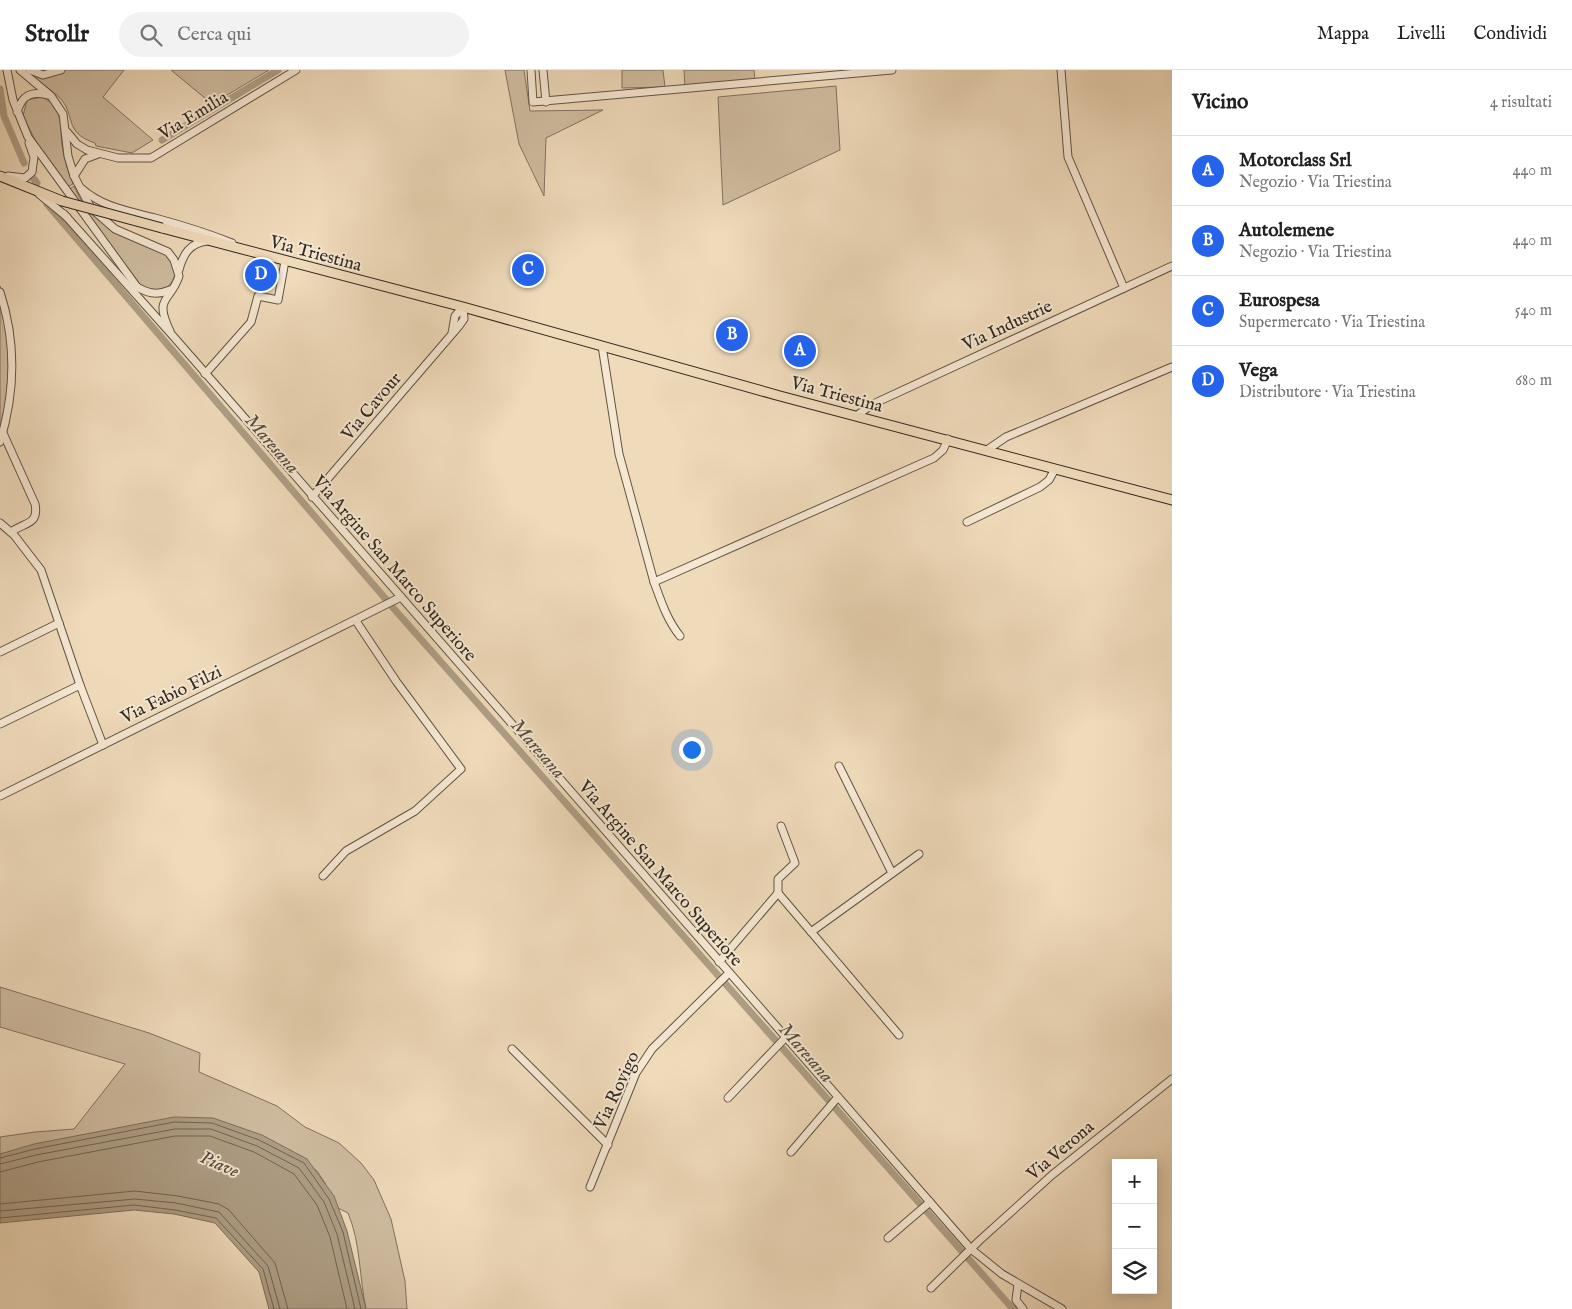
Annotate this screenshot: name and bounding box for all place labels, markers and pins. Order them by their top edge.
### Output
pin: C [512,251,544,289]
pin: D [245,256,277,294]
pin: B [716,316,748,354]
pin: A [784,332,816,370]

